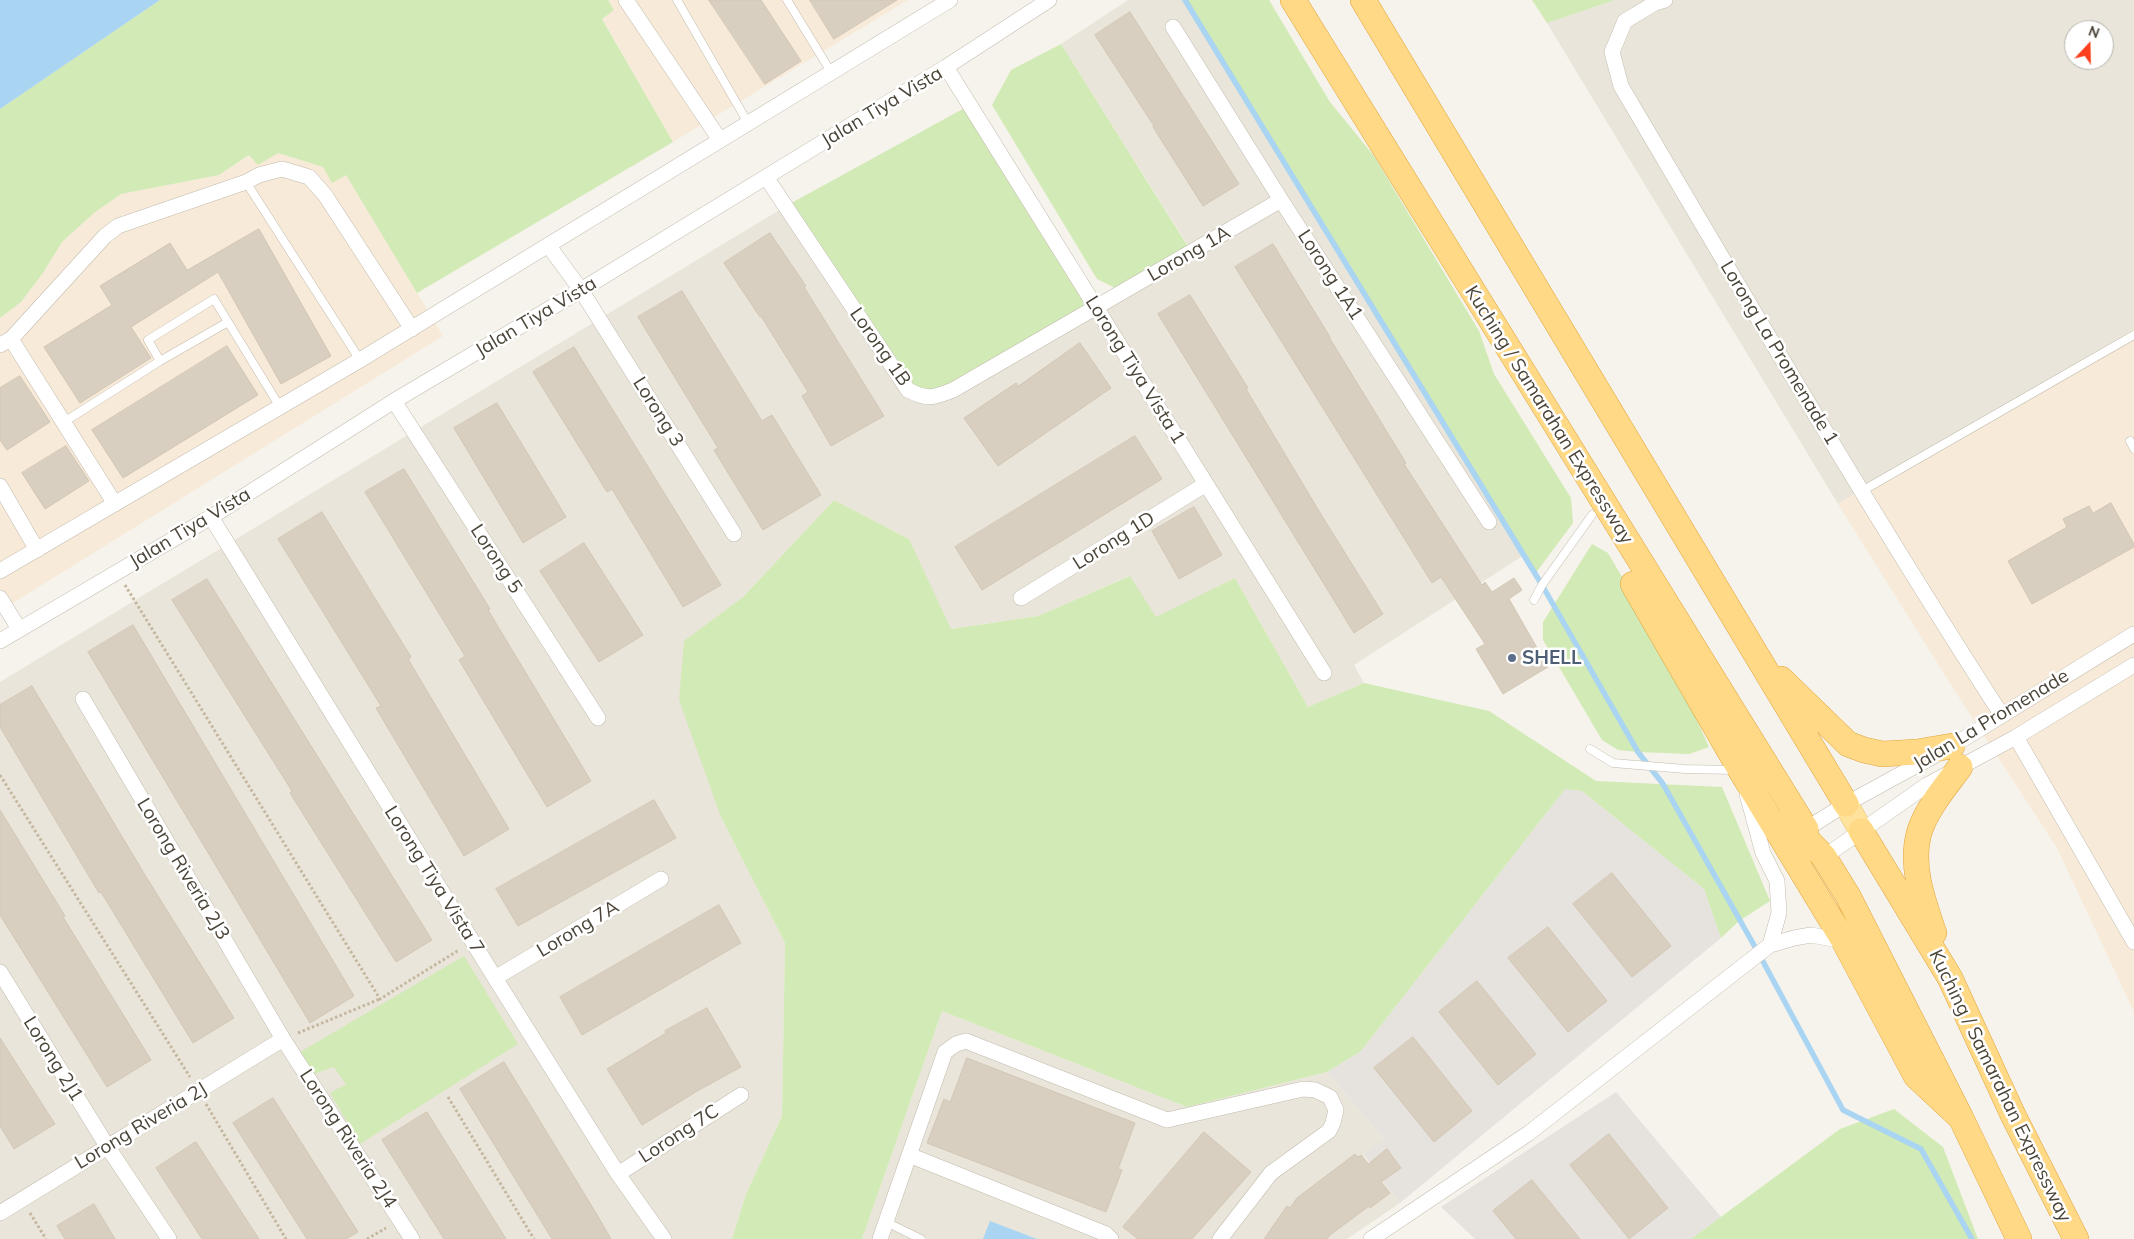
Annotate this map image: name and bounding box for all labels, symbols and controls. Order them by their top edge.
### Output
north arrow [2064,20,2114,70]
text: N [2086,22,2102,42]
street label: Jalan Tiya Vista [817,62,947,152]
street label: Lorong 1A [1144,221,1234,287]
street label: Lorong 1A1 [1292,226,1368,324]
street label: Lorong La Promenade 1 [1715,257,1843,449]
street label: Jalan Tiya Vista [471,272,601,362]
street label: Kuching / Samarahan Expressway [1460,282,1638,548]
street label: Lorong Tiya Vista 1 [1080,292,1190,448]
street label: Lorong 1B [845,303,915,391]
street label: Lorong 3 [628,373,688,451]
street label: Jalan Tiya Vista [125,483,255,573]
street label: Lorong 1D [1069,507,1159,575]
street label: Lorong 5 [465,520,527,598]
place label: SHELL [1522,647,1582,669]
marker: SHELL [1506,652,1518,664]
street label: Jalan La Promenade [1909,665,2073,775]
street label: Lorong Riveria 2J3 [132,794,234,944]
street label: Lorong Tiya Vista 7 [379,802,489,958]
street label: Lorong 7A [533,896,623,962]
street label: Kuching / Samarahan Expressway [1924,946,2076,1226]
street label: Lorong 2J1 [18,1013,88,1105]
street label: Lorong Riveria 2J4 [295,1065,401,1213]
street label: Lorong Riveria 2J [71,1078,211,1174]
street label: Lorong 7C [635,1100,723,1168]

